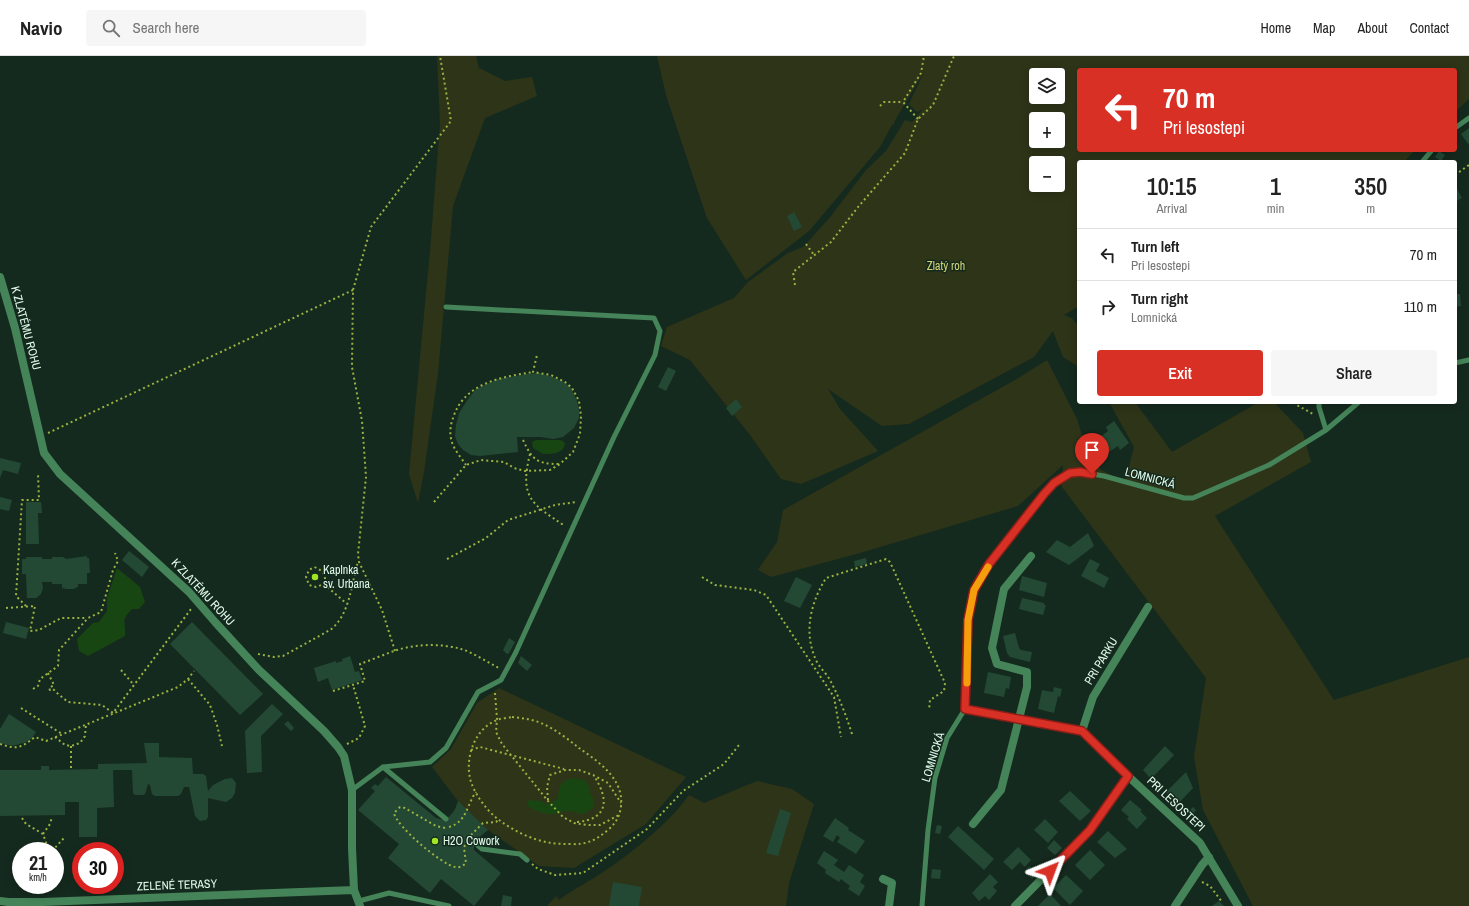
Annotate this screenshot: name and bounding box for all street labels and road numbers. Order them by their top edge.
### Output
street label: K ZLATÉMU ROHU [7,284,45,372]
street label: LOMNICKÁ [1123,464,1177,492]
street label: K ZLATÉMU ROHU [168,555,238,629]
street label: PRI PARKU [1081,634,1121,688]
street label: LOMNICKÁ [918,730,948,784]
street label: PRI LESOSTEPI [1144,773,1208,835]
street label: ZELENÉ TERASY [137,876,218,894]

